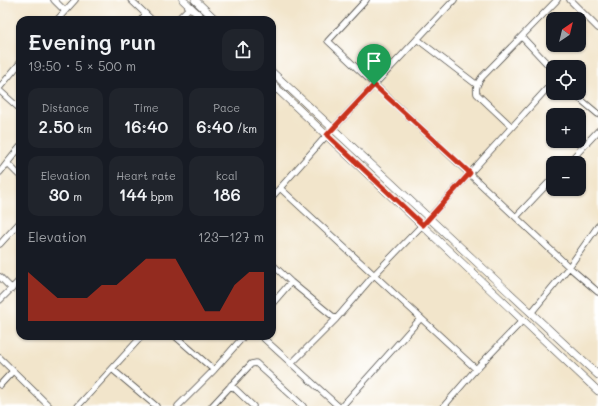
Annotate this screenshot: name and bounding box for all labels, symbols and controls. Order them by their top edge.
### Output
north arrow [546,12,586,52]
map controls [546,12,586,196]
text: Evening run [28,27,156,56]
button: share [222,29,264,71]
pin [357,44,391,85]
icon: arrive [363,50,385,72]
text: 19:50 · 5 × 500 m [28,57,136,74]
button: locate [546,60,586,100]
text: Distance [42,100,89,115]
text: Time [133,100,159,115]
text: Pace [213,100,240,115]
button: + [546,108,586,148]
text: 2.50 [39,115,74,137]
text: 16:40 [124,115,168,137]
text: 6:40 [196,115,233,137]
text: km [74,121,92,136]
text: /km [233,121,257,136]
button: − [546,156,586,196]
text: Elevation [41,168,90,183]
text: Heart rate [116,168,176,183]
text: kcal [216,168,238,183]
text: 30 [49,183,70,205]
text: 144 [119,183,147,205]
text: 186 [213,183,241,205]
text: m [70,189,82,204]
text: bpm [147,189,173,204]
text: Elevation [28,228,86,245]
text: 123–127 m [198,228,264,245]

